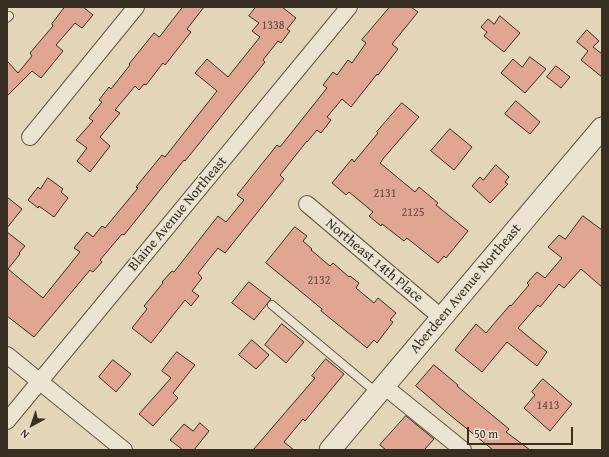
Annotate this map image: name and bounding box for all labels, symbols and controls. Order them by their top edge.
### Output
house number: 1338 [261,19,285,33]
street label: Blaine Avenue Northeast [125,153,231,275]
house number: 2131 [373,187,397,201]
house number: 2125 [401,206,425,220]
street label: Northeast 14th Place [322,215,426,307]
street label: Aberdeen Avenue Northeast [407,221,525,357]
house number: 2132 [307,274,331,288]
house number: 1413 [536,399,560,413]
north arrow [12,405,52,445]
scale bar [469,419,575,445]
text: 50 m [474,425,498,442]
text: N [16,426,32,443]

